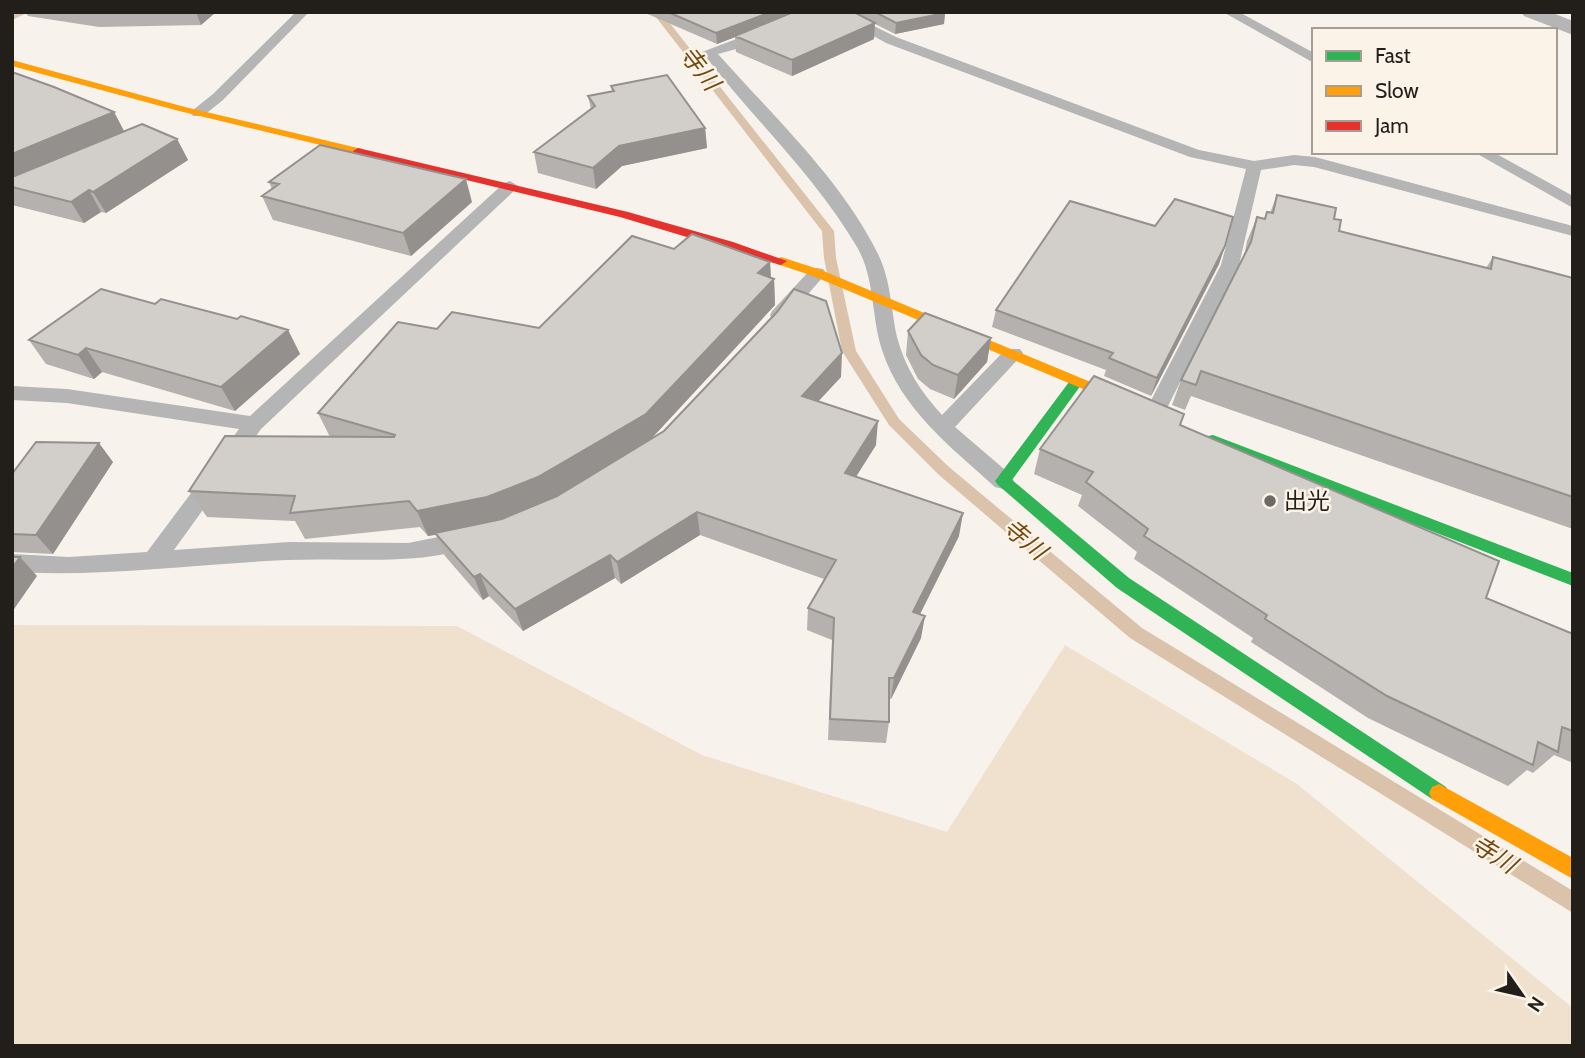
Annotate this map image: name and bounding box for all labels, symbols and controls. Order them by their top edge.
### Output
legend [1312,28,1557,154]
water label: 寺川 [674,40,728,98]
text: Fast [1375,43,1411,68]
text: Slow [1375,78,1419,103]
text: Jam [1374,113,1409,138]
place label: 出光 [1284,487,1330,515]
marker: 出光 [1262,493,1278,509]
water label: 寺川 [997,512,1055,567]
water label: 寺川 [1466,829,1525,881]
north arrow [1487,960,1557,1030]
text: N [1522,992,1549,1016]

